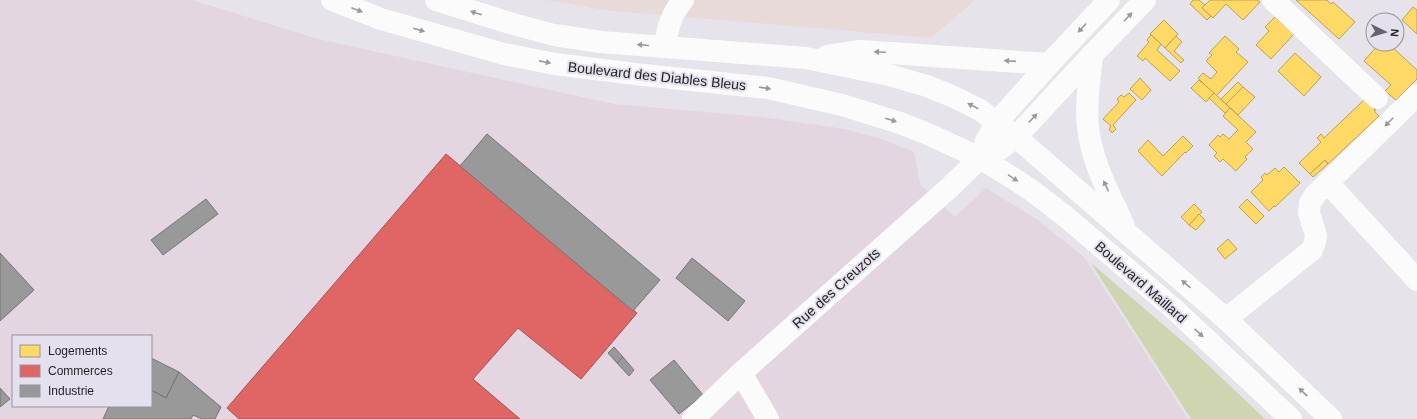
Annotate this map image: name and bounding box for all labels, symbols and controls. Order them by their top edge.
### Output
one-way arrow [351,7,363,13]
one-way arrow [470,10,482,16]
one-way arrow [1123,12,1133,22]
north arrow [1365,12,1405,52]
one-way arrow [1078,24,1087,33]
one-way arrow [413,27,425,33]
text: N [1389,28,1401,37]
one-way arrow [636,41,649,48]
one-way arrow [873,49,886,55]
one-way arrow [1004,58,1016,65]
one-way arrow [538,59,551,65]
street label: Boulevard des Diables Bleus [567,59,747,93]
one-way arrow [759,85,771,91]
one-way arrow [967,103,979,110]
one-way arrow [1028,114,1037,123]
one-way arrow [885,117,897,123]
one-way arrow [1384,117,1394,127]
one-way arrow [1008,174,1019,182]
one-way arrow [1102,180,1109,192]
street label: Boulevard Maillard [1092,238,1190,326]
street label: Rue des Creuzots [789,245,883,331]
one-way arrow [1181,280,1190,289]
one-way arrow [1194,328,1204,337]
legend [12,335,152,407]
text: Logements [48,344,107,358]
text: Commerces [48,364,113,378]
text: Industrie [48,384,94,398]
one-way arrow [1298,387,1308,397]

